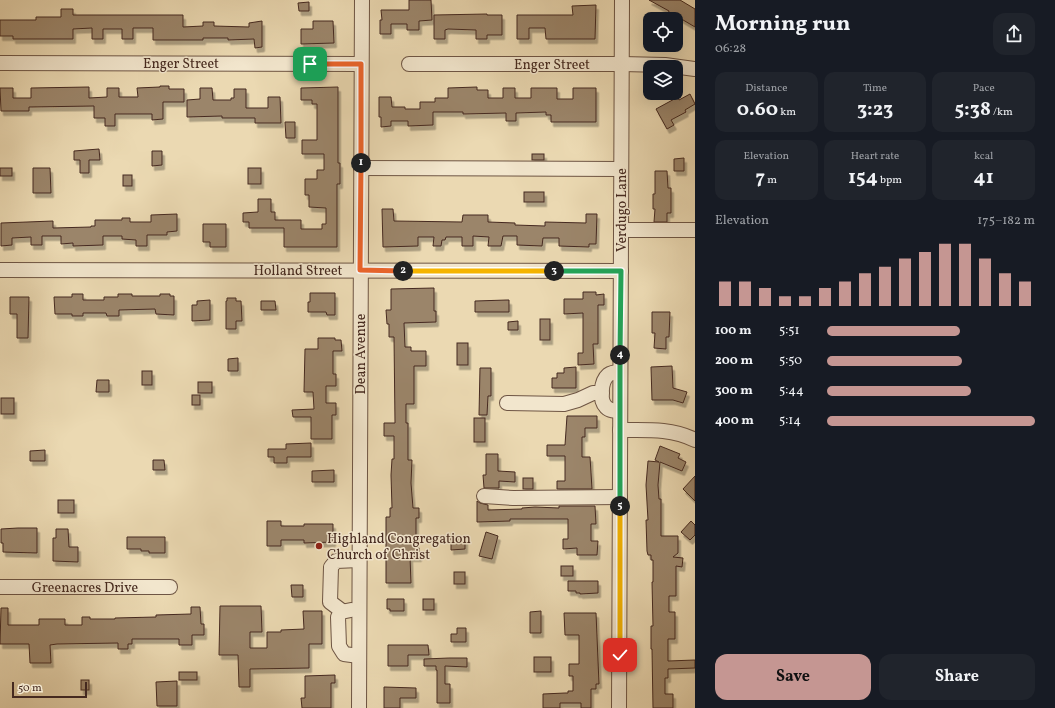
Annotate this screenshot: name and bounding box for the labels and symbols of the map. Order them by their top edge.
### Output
pin [293,47,327,81]
street label: Enger Street [143,55,219,74]
street label: Enger Street [514,56,590,75]
pin: 1 [351,153,371,173]
street label: Verdugo Lane [613,168,632,252]
pin: 2 [393,261,413,281]
pin: 3 [544,261,564,281]
street label: Holland Street [254,262,343,281]
street label: Dean Avenue [352,313,371,394]
pin: 4 [610,345,630,365]
pin: 5 [610,496,630,516]
place label: Highland Congregation Church of Christ [327,530,471,565]
marker: Highland Congregation Church of Christ [314,541,324,551]
street label: Greenacres Drive [32,579,139,598]
pin [603,638,637,672]
scale bar [12,680,87,699]

